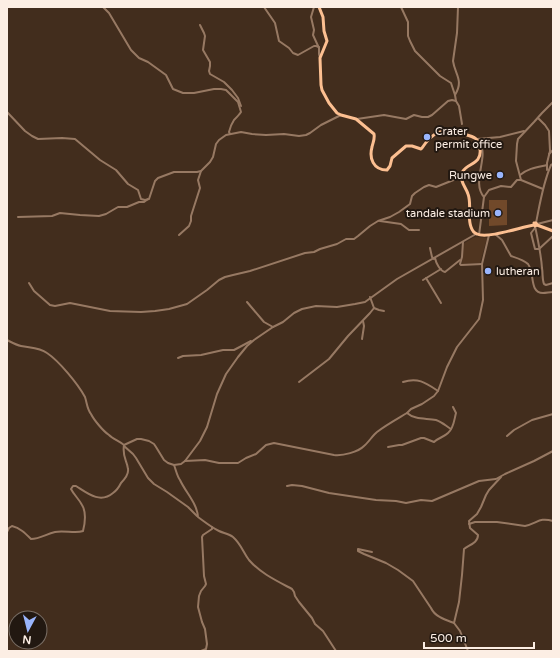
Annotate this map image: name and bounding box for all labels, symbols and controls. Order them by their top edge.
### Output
place label: Crater permit office [435,125,502,151]
marker: Crater permit office [422,132,432,142]
place label: Rungwe [449,169,492,182]
marker: Rungwe [495,170,505,180]
place label: tandale stadium [406,207,490,220]
marker: tandale stadium [493,208,503,218]
place label: lutheran [496,265,540,278]
marker: lutheran [483,266,493,276]
north arrow [8,610,48,650]
scale bar [424,624,534,650]
text: 500 m [430,631,467,645]
text: N [22,632,32,646]

